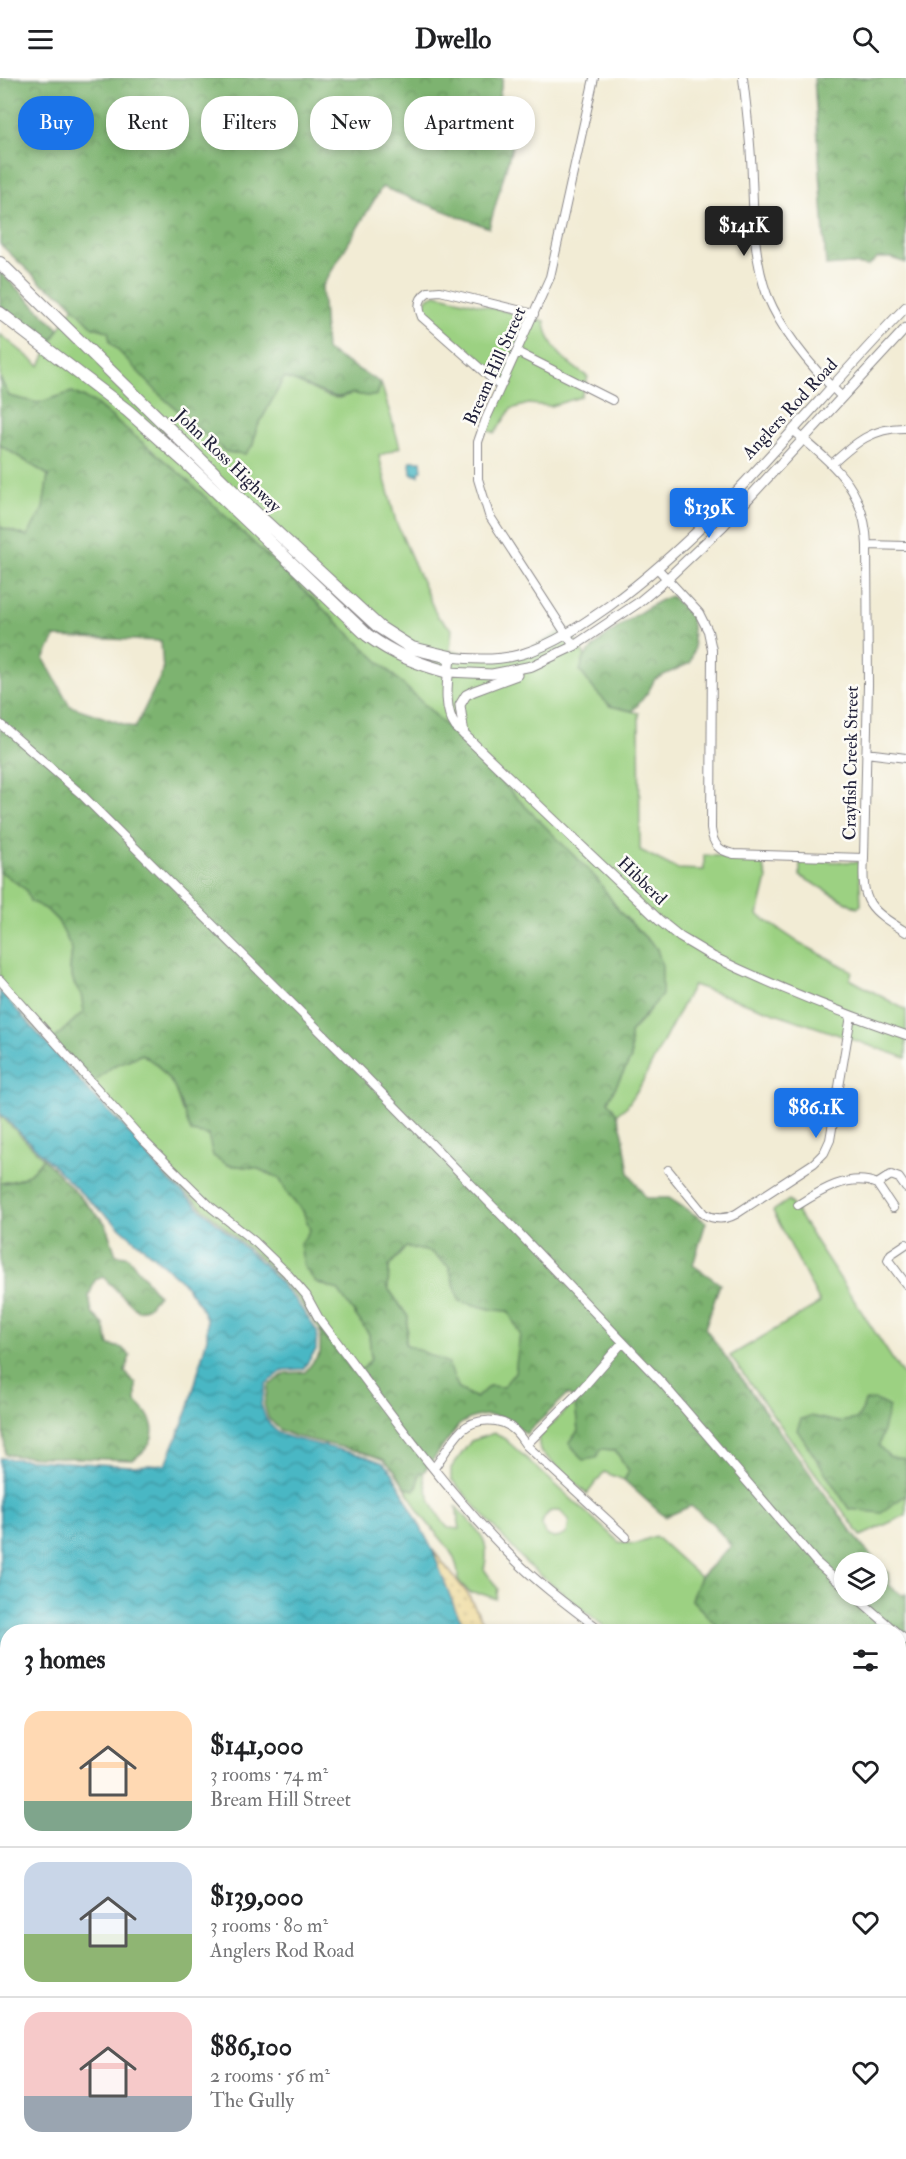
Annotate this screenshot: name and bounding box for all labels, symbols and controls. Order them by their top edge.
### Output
icon: menu [24,23,57,56]
text: Dwello [415,23,491,56]
icon: search [849,23,882,56]
chip: Buy [18,96,94,150]
chip: Rent [106,96,189,150]
chip: Filters [201,96,298,150]
chip: New [310,96,392,150]
chip: Apartment [404,96,535,150]
pin: $141K [702,206,786,257]
text: $141K [719,213,769,238]
street label: Bream Hill Street [459,303,531,429]
street label: Anglers Rod Road [737,354,843,465]
street label: John Ross Highway [169,404,287,518]
pin: $139K [667,488,751,539]
text: $139K [684,495,734,520]
street label: Crayfish Creek Street [838,685,864,840]
street label: Hibberd [612,852,672,910]
pin: $86.1K [767,1088,865,1139]
text: $86.1K [788,1095,844,1120]
map controls [834,1552,888,1606]
button: layers [834,1552,888,1606]
text: 3 homes [24,1644,105,1676]
icon: filters [849,1644,882,1677]
text: $141,000 [210,1730,303,1762]
icon: home [72,1735,144,1807]
icon: heart [849,1755,882,1788]
text: 3 rooms · 74 m² [210,1762,328,1787]
text: Bream Hill Street [210,1787,351,1812]
text: $139,000 [210,1881,303,1913]
icon: home [72,1886,144,1958]
icon: heart [849,1906,882,1939]
text: 3 rooms · 80 m² [210,1913,328,1938]
text: Anglers Rod Road [210,1938,354,1963]
text: $86,100 [210,2031,292,2063]
icon: home [72,2036,144,2108]
icon: heart [849,2056,882,2089]
text: 2 rooms · 56 m² [210,2063,330,2088]
text: The Gully [210,2088,294,2113]

